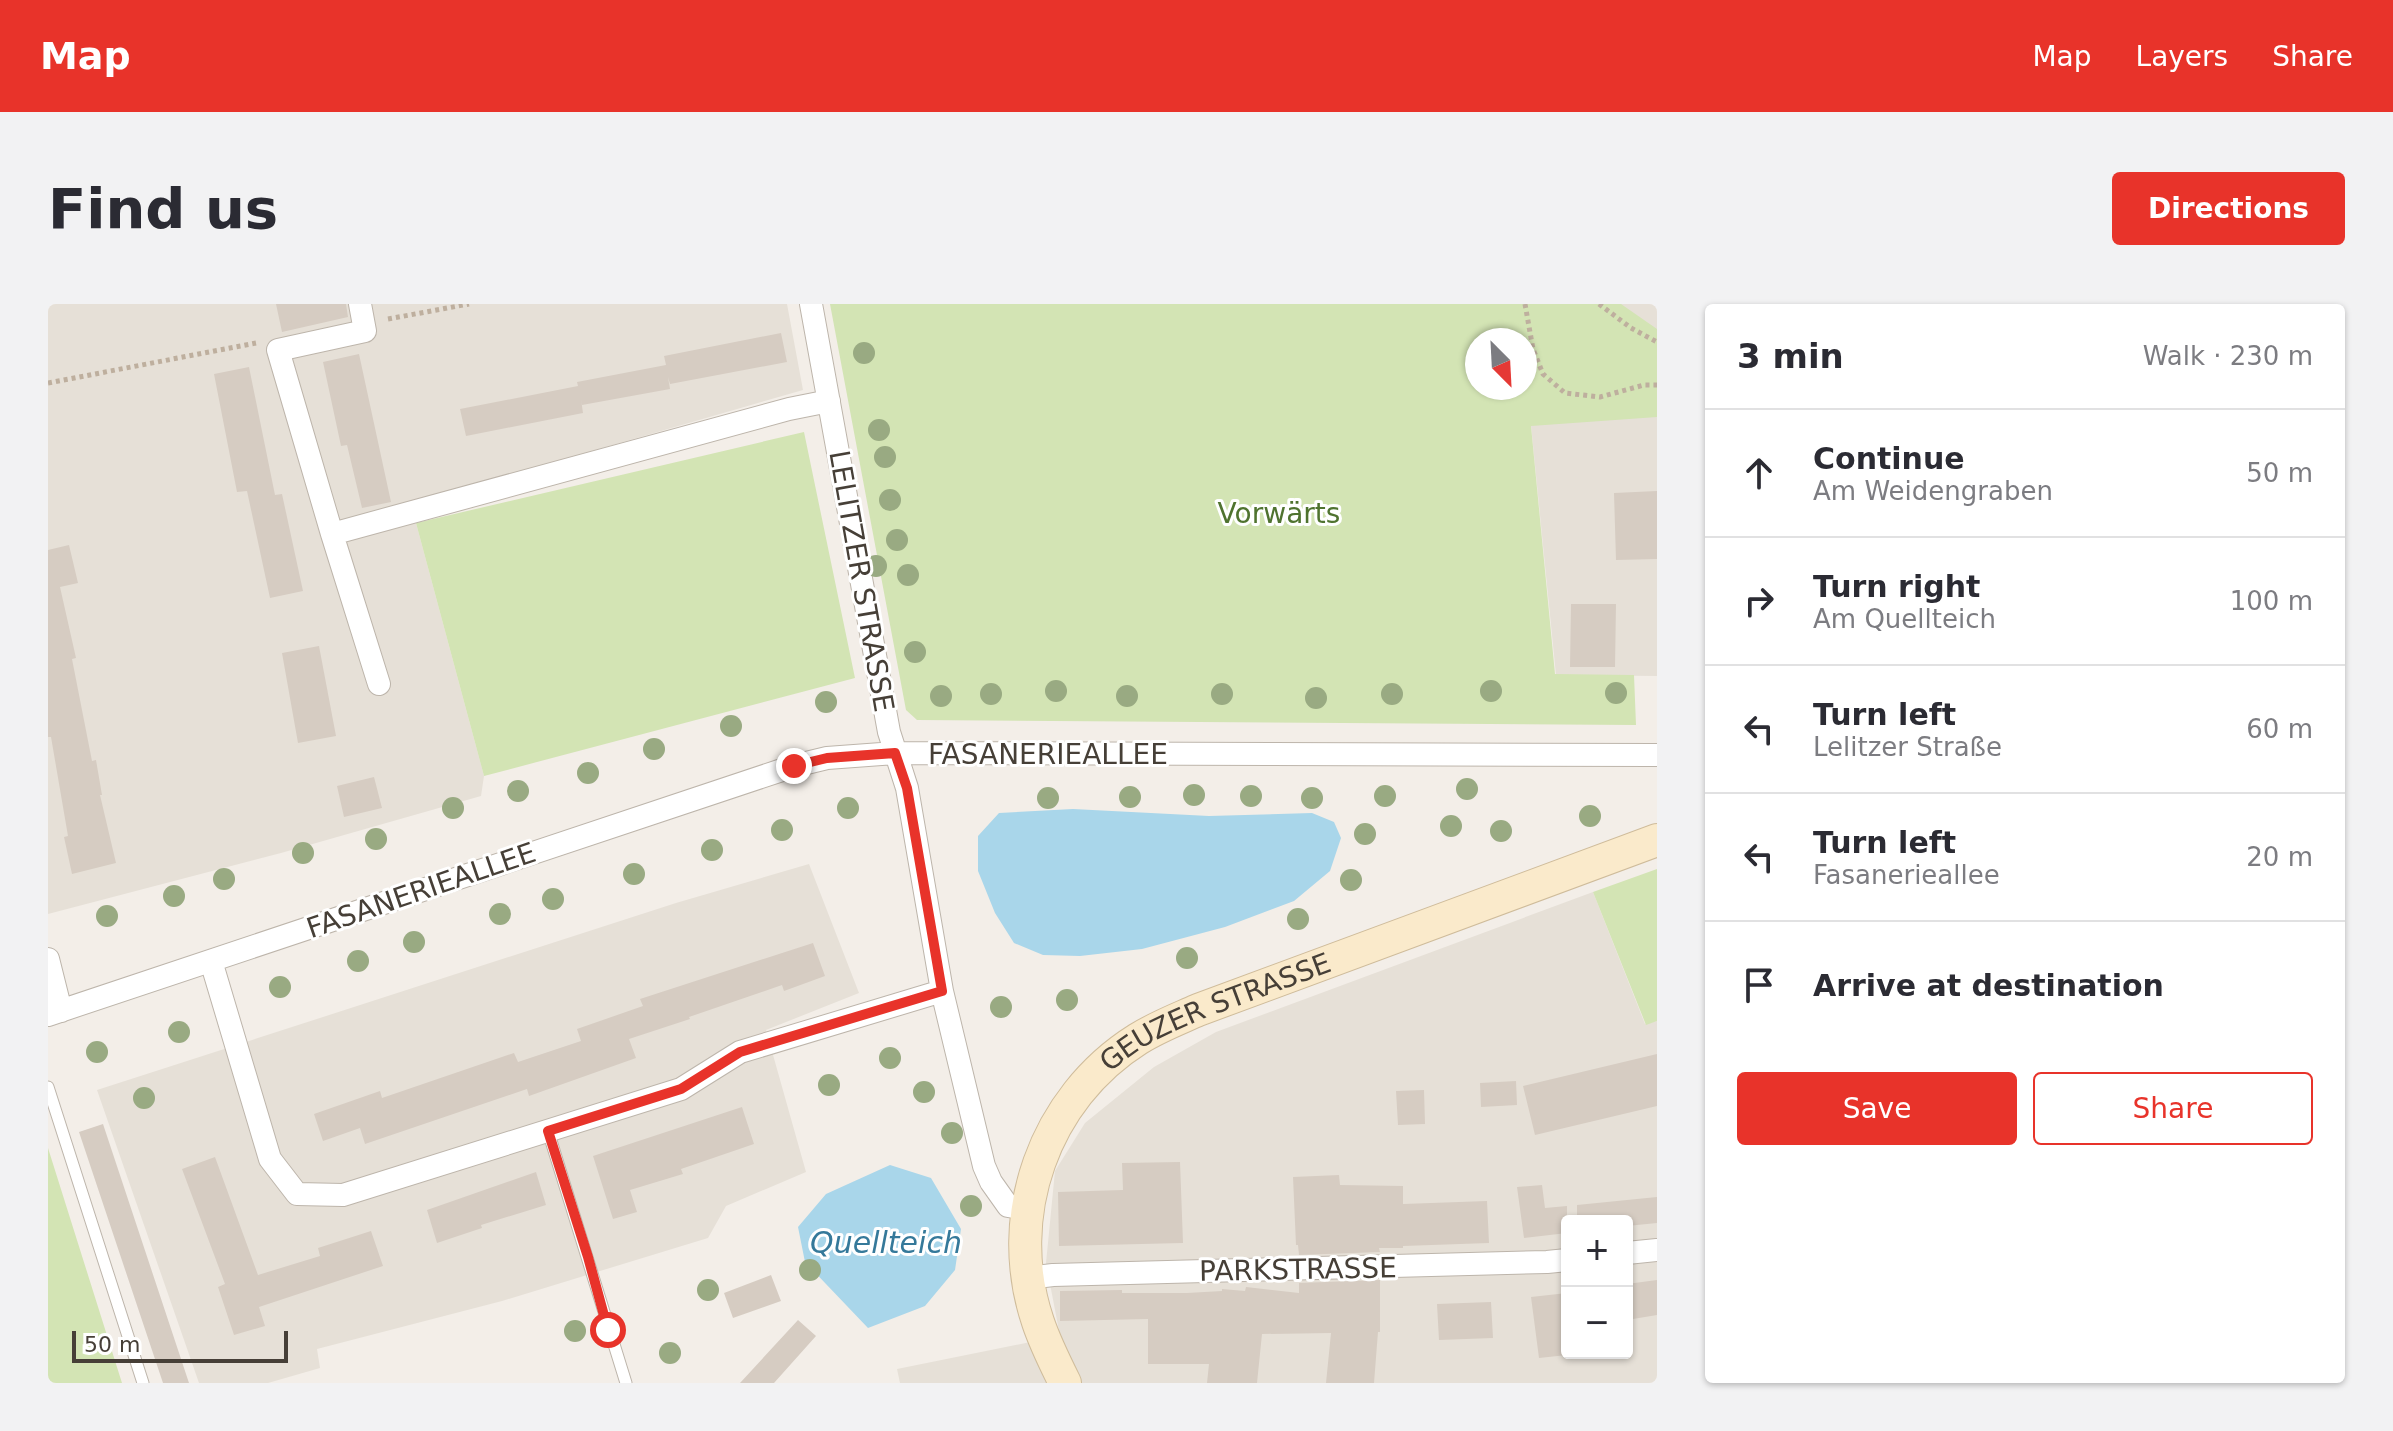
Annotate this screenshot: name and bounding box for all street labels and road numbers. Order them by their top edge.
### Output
street label: LELITZER STRASSE [822,448,901,714]
street label: FASANERIEALLEE [928,738,1168,771]
street label: FASANERIEALLEE [302,836,540,945]
street label: GEUZER STRASSE [1093,946,1335,1078]
street label: PARKSTRASSE [1199,1251,1397,1288]

